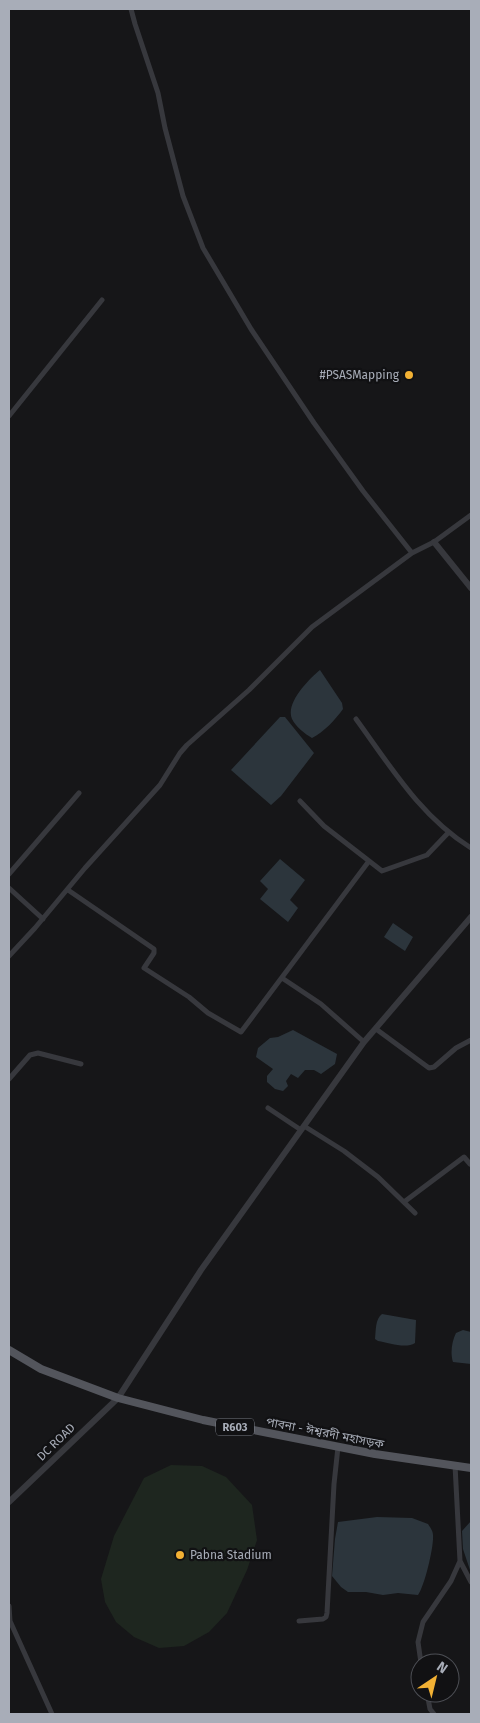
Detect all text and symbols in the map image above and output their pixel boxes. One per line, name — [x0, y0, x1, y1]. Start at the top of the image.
place label: #PSASMapping — [319, 368, 400, 382]
marker: #PSASMapping — [403, 369, 415, 381]
street label: পাবনা - ঈশ্বরদী মহাসড়ক — [265, 1414, 386, 1451]
road number: R603 — [216, 1418, 254, 1435]
street label: DC ROAD — [34, 1420, 78, 1464]
place label: Pabna Stadium — [190, 1548, 272, 1562]
marker: Pabna Stadium — [174, 1549, 186, 1561]
north arrow — [410, 1653, 460, 1703]
text: N — [433, 1658, 451, 1677]

